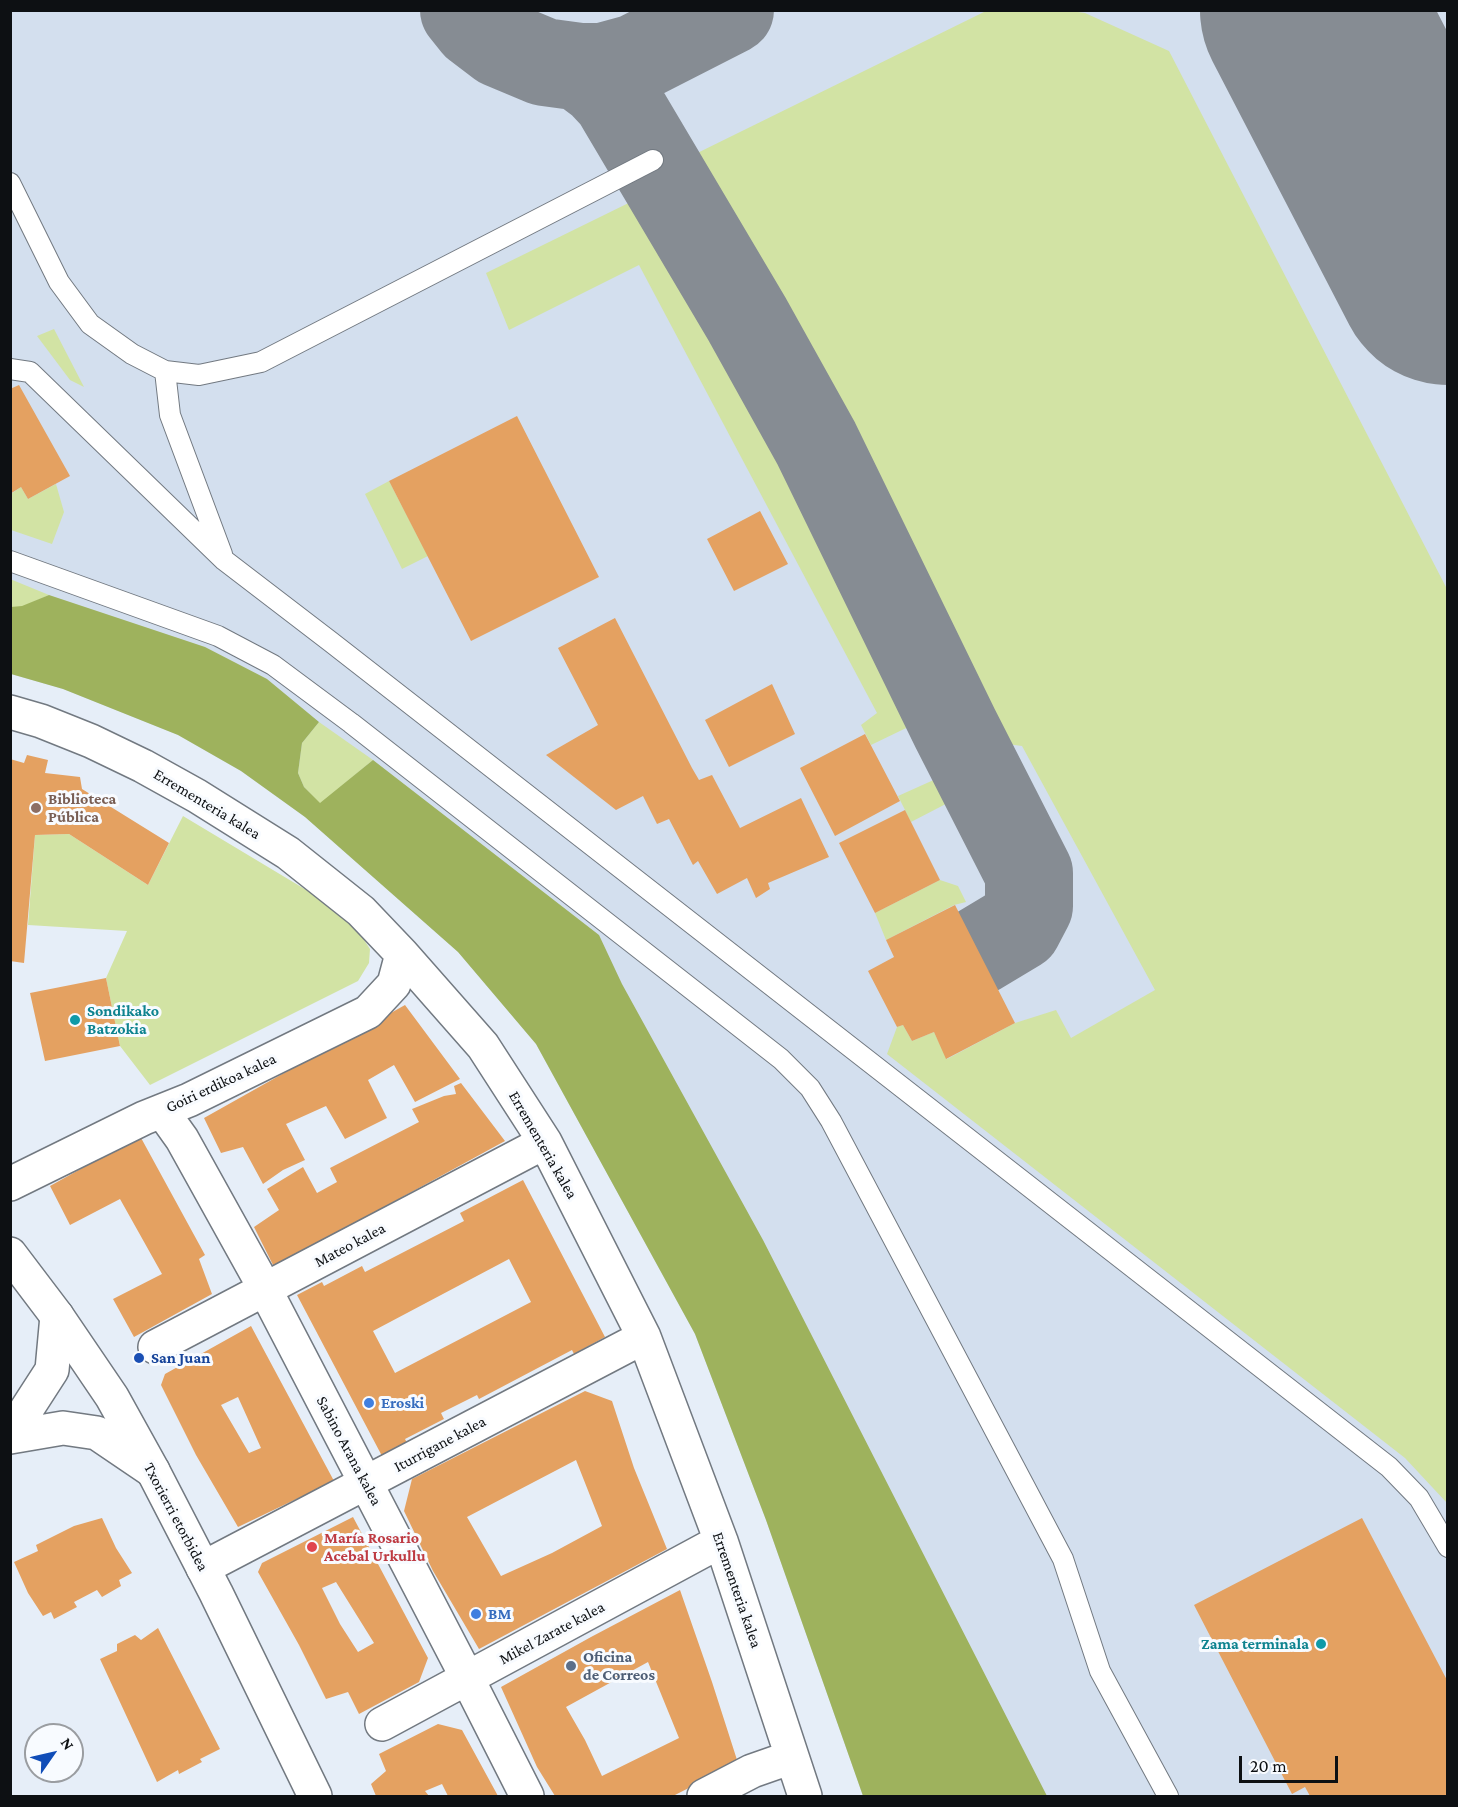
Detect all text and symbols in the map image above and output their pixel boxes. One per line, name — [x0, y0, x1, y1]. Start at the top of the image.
street label: Errementeria kalea — [150, 765, 264, 843]
place label: Biblioteca Pública — [48, 789, 116, 827]
marker: Biblioteca Pública — [29, 801, 43, 815]
place label: Sondikako Batzokia — [87, 1001, 159, 1039]
marker: Sondikako Batzokia — [68, 1013, 82, 1027]
street label: Goiri erdikoa kalea — [163, 1049, 279, 1117]
street label: Errementeria kalea — [504, 1088, 582, 1202]
street label: Mateo kalea — [311, 1218, 389, 1272]
place label: San Juan — [151, 1348, 210, 1368]
marker: San Juan — [132, 1351, 146, 1365]
street label: Sabino Arana kalea — [312, 1393, 386, 1509]
place label: Eroski — [381, 1393, 424, 1413]
marker: Eroski — [362, 1396, 376, 1410]
street label: Iturrigane kalea — [391, 1412, 489, 1476]
street label: Txorierri etorbidea — [139, 1459, 213, 1575]
place label: María Rosario Acebal Urkullu — [324, 1528, 425, 1566]
street label: Errementeria kalea — [708, 1530, 766, 1650]
marker: María Rosario Acebal Urkullu — [305, 1540, 319, 1554]
street label: Mikel Zarate kalea — [496, 1597, 608, 1669]
place label: BM — [488, 1604, 511, 1624]
marker: BM — [469, 1607, 483, 1621]
place label: Zama terminala — [1201, 1634, 1309, 1654]
marker: Zama terminala — [1314, 1637, 1328, 1651]
place label: Oficina de Correos — [583, 1647, 655, 1685]
marker: Oficina de Correos — [564, 1659, 578, 1673]
north arrow — [24, 1723, 84, 1783]
text: N — [58, 1734, 78, 1753]
scale bar — [1242, 1744, 1341, 1782]
text: 20 m — [1250, 1756, 1287, 1776]

